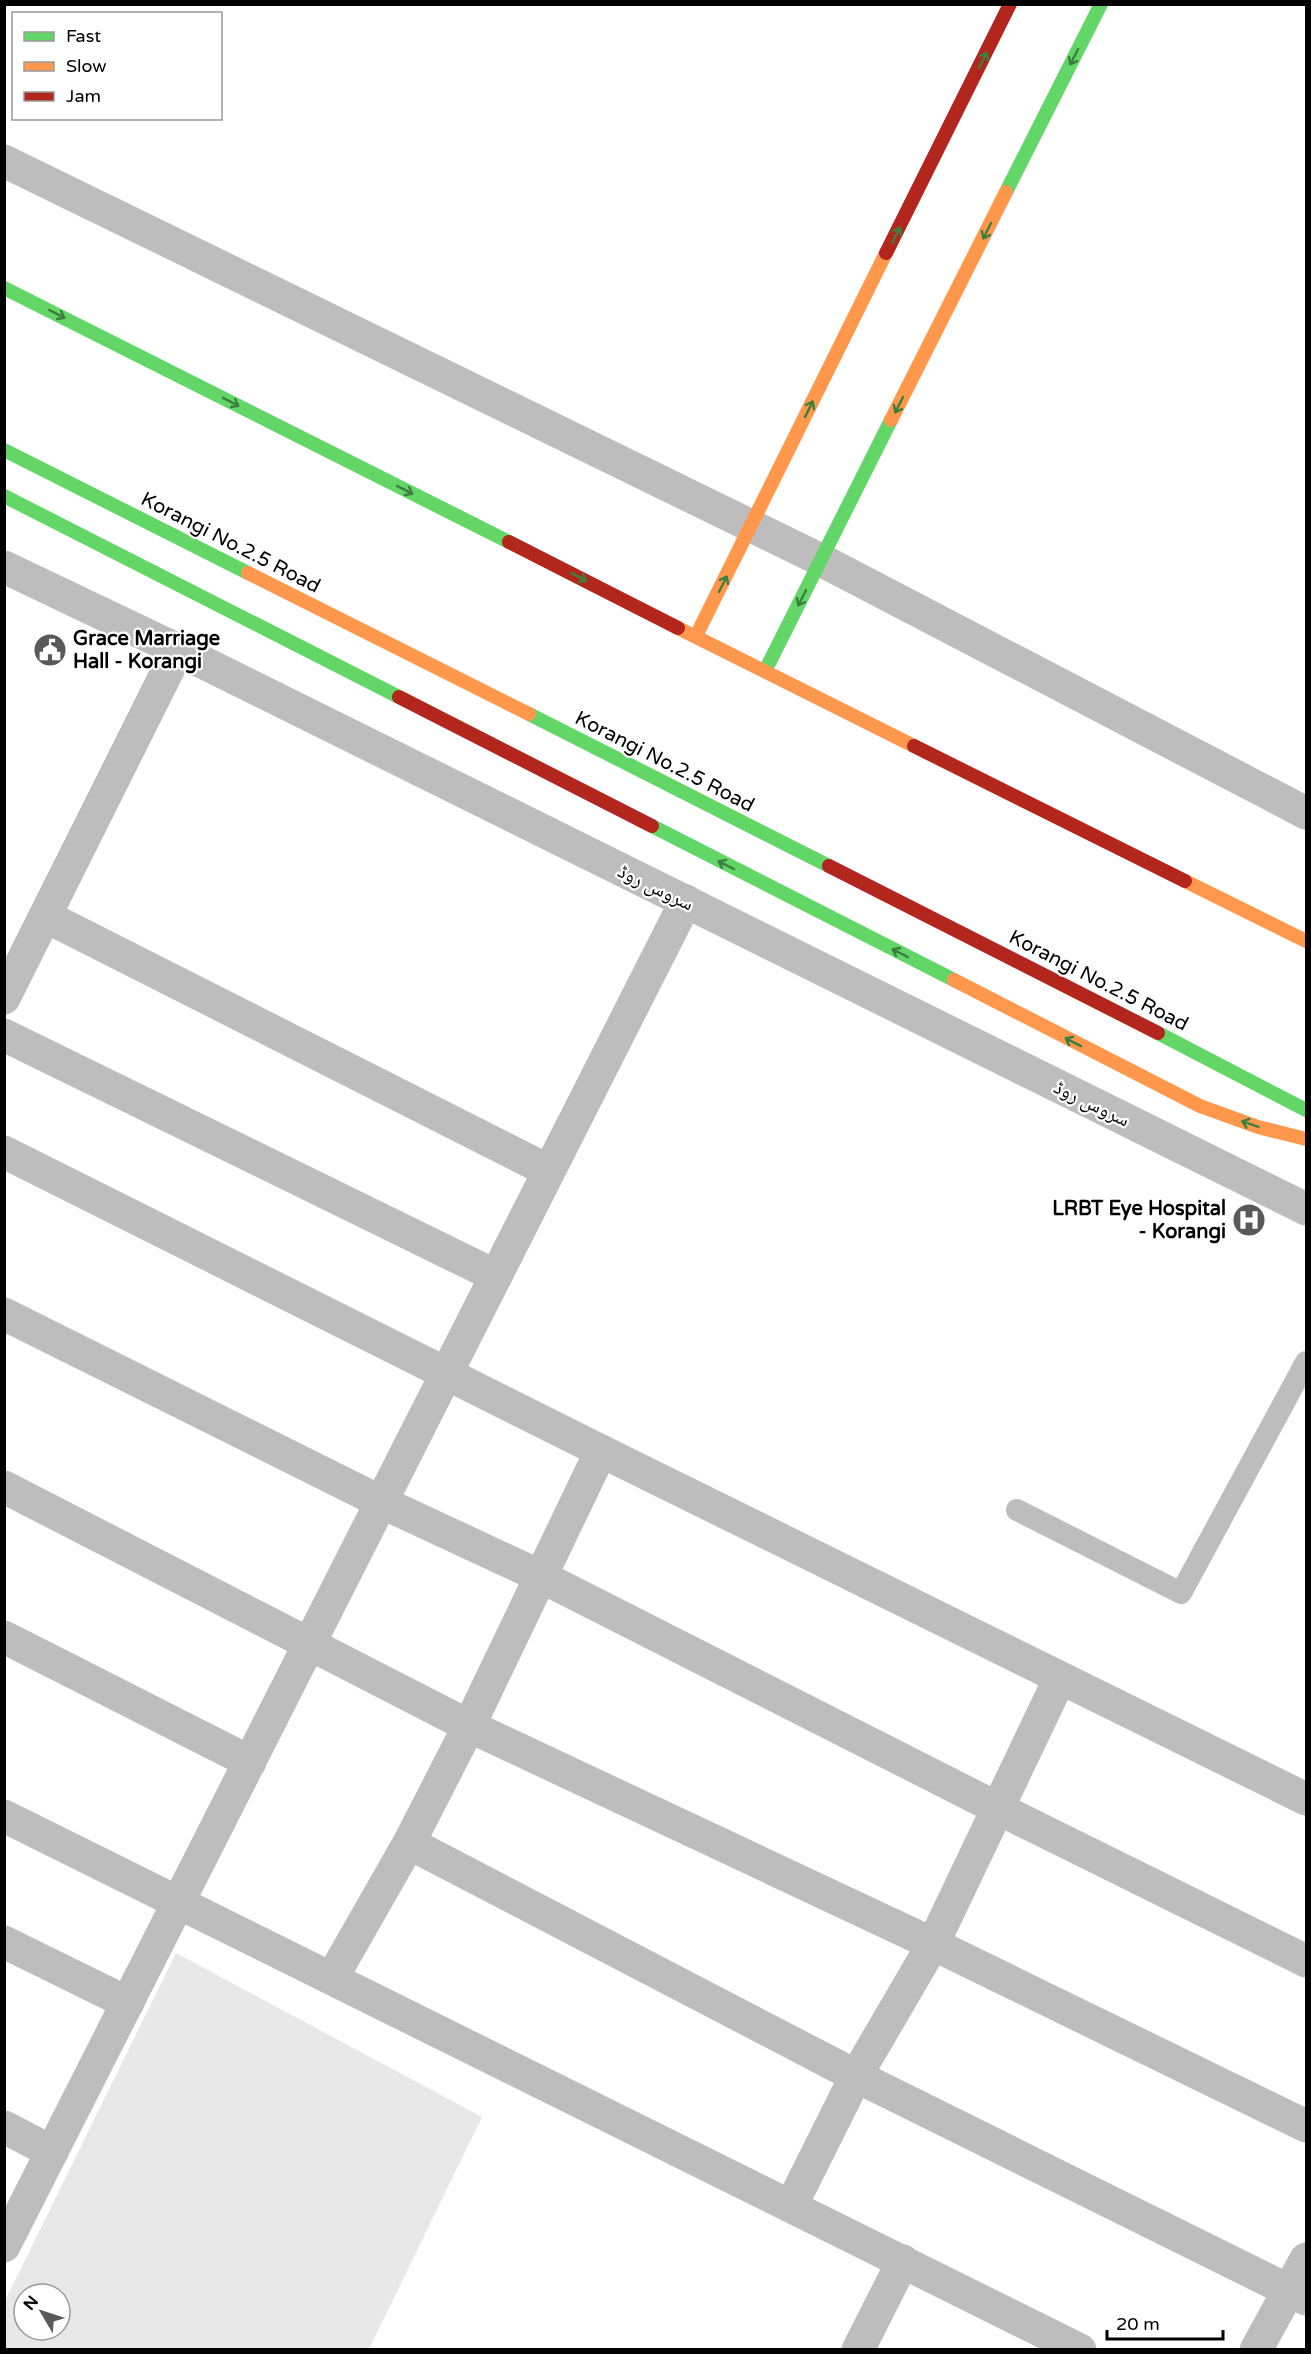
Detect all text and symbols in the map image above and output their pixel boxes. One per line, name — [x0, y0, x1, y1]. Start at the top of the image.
legend — [12, 12, 222, 120]
text: Fast — [66, 25, 101, 47]
one-way arrow — [1068, 47, 1080, 65]
one-way arrow — [977, 51, 989, 69]
text: Slow — [66, 55, 107, 77]
text: Jam — [66, 85, 101, 107]
one-way arrow — [980, 222, 992, 240]
one-way arrow — [891, 226, 902, 244]
one-way arrow — [47, 309, 65, 321]
one-way arrow — [222, 396, 239, 408]
one-way arrow — [893, 396, 905, 413]
one-way arrow — [804, 401, 816, 419]
one-way arrow — [396, 484, 414, 496]
street label: Korangi No.2.5 Road — [137, 487, 324, 599]
one-way arrow — [570, 572, 588, 584]
one-way arrow — [717, 575, 729, 593]
one-way arrow — [796, 589, 808, 606]
place label: Grace Marriage Hall - Korangi — [73, 627, 220, 674]
public building icon: Grace Marriage Hall - Korangi — [32, 632, 68, 668]
street label: Korangi No.2.5 Road — [571, 706, 758, 818]
one-way arrow — [717, 858, 735, 870]
street label: سروس روڈ — [614, 859, 697, 917]
street label: Korangi No.2.5 Road — [1005, 925, 1192, 1037]
one-way arrow — [891, 947, 909, 958]
one-way arrow — [1065, 1036, 1083, 1047]
street label: سروس روڈ — [1050, 1075, 1133, 1133]
one-way arrow — [1241, 1117, 1260, 1128]
place label: LRBT Eye Hospital - Korangi — [1052, 1197, 1226, 1244]
hospital icon: LRBT Eye Hospital - Korangi — [1231, 1202, 1267, 1238]
north arrow — [12, 2282, 72, 2342]
text: N — [19, 2292, 43, 2314]
scale bar — [1107, 2303, 1222, 2341]
text: 20 m — [1116, 2313, 1160, 2335]

